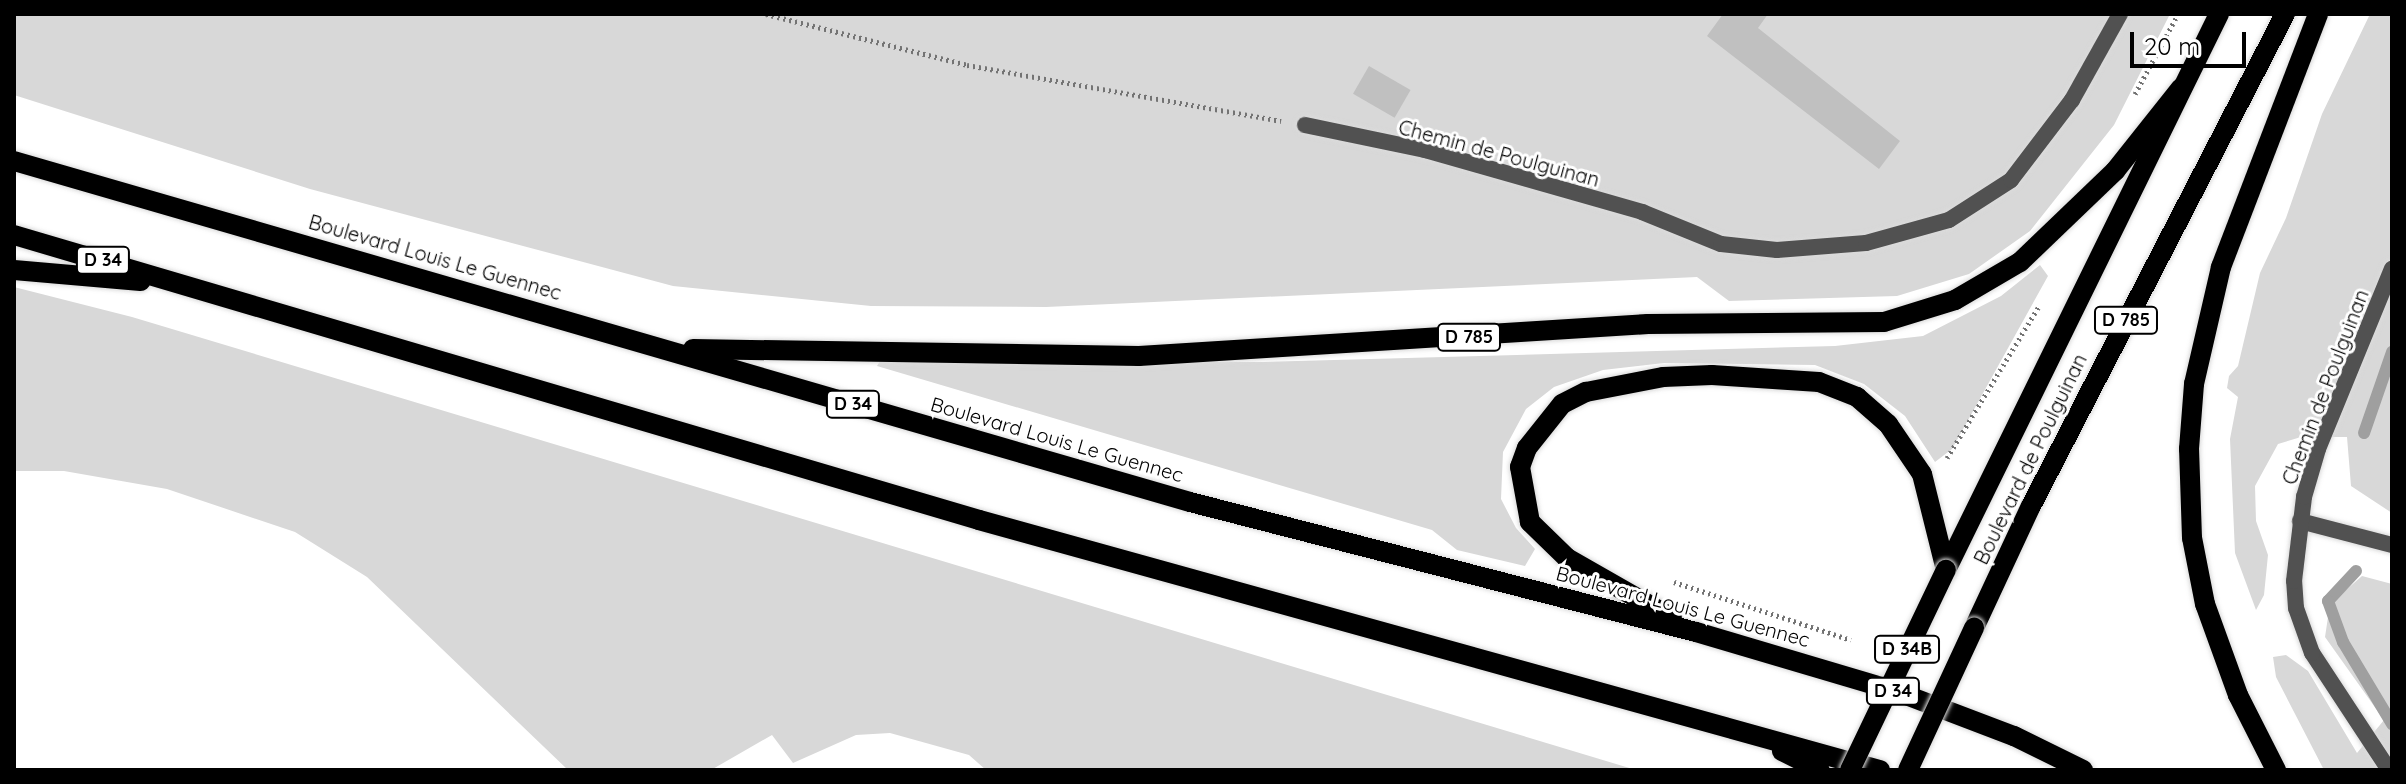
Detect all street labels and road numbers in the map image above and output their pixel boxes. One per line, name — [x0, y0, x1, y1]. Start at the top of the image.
street label: Chemin de Poulguinan — [1396, 115, 1602, 191]
street label: Boulevard Louis Le Guennec — [306, 209, 564, 305]
road number: D 34 — [75, 246, 131, 274]
street label: Chemin de Poulguinan — [2277, 286, 2373, 488]
road number: D 785 — [2092, 306, 2160, 334]
road number: D 785 — [1435, 323, 1503, 351]
street label: Boulevard de Poulguinan — [1969, 350, 2091, 568]
road number: D 34 — [825, 390, 881, 418]
street label: Boulevard Louis Le Guennec — [928, 391, 1186, 487]
street label: Boulevard Louis Le Guennec — [1554, 561, 1812, 651]
road number: D 34B — [1873, 635, 1941, 663]
road number: D 34 — [1865, 677, 1921, 705]

